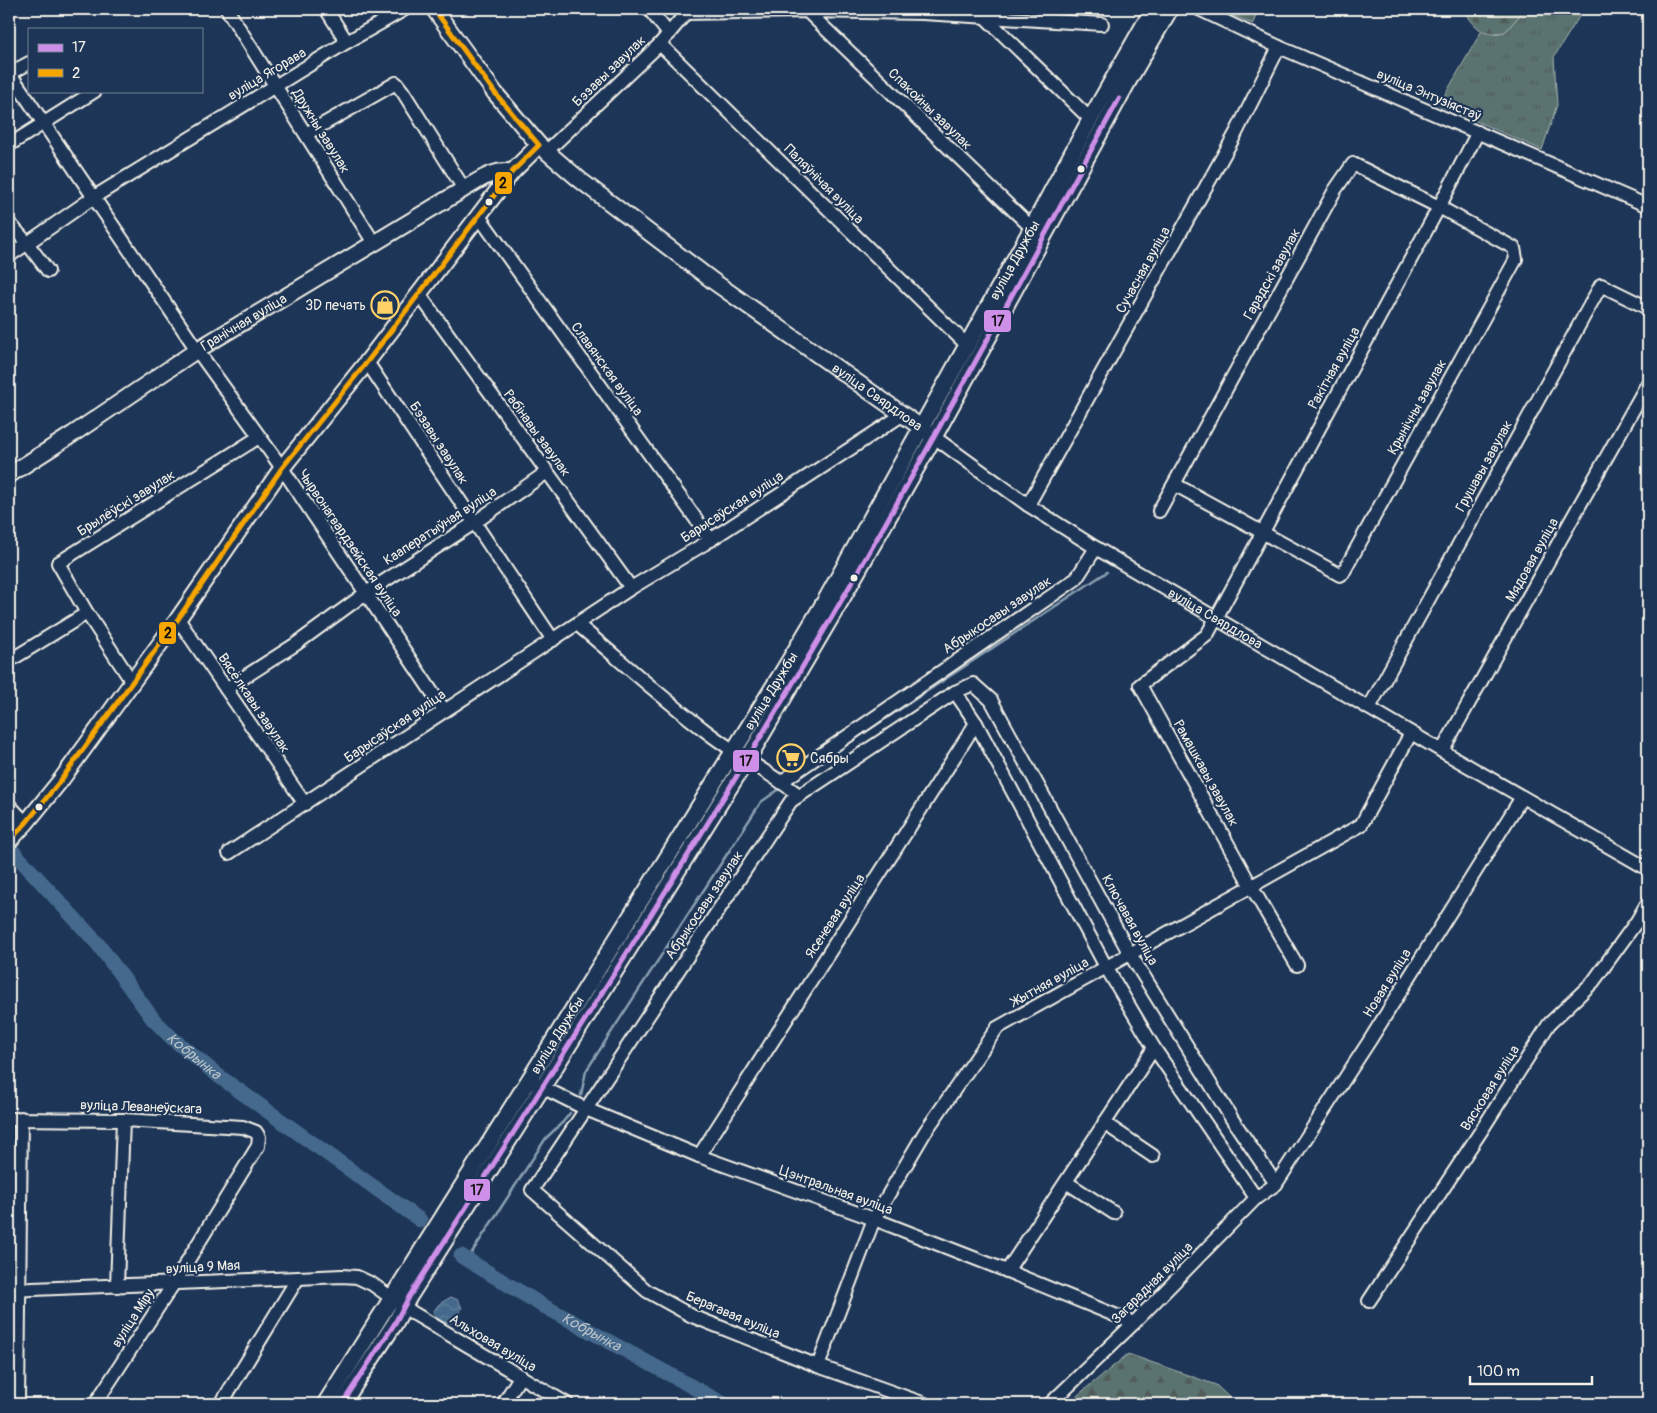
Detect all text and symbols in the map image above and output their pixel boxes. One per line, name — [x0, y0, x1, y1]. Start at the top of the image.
legend — [28, 28, 202, 92]
street label: Бэзавы завулак — [569, 32, 649, 110]
text: 17 — [72, 38, 86, 57]
street label: вуліца Ягорава — [225, 44, 309, 104]
text: 2 — [72, 64, 80, 83]
street label: Спакойны завулак — [885, 65, 975, 153]
street label: вуліца Энтузіястаў — [1374, 65, 1484, 125]
street label: Дружны завулак — [288, 85, 354, 176]
street label: Паляўнічая вуліца — [781, 141, 867, 227]
unlabelled marker — [1076, 164, 1086, 174]
line badge: 2 — [494, 171, 513, 195]
text: 2 — [499, 175, 507, 192]
unlabelled marker — [484, 197, 494, 207]
street label: вуліца Дружбы — [985, 217, 1043, 303]
street label: Сучасная вуліца — [1112, 224, 1174, 316]
street label: Гарадскі завулак — [1240, 225, 1304, 323]
street label: Гранічная вуліца — [197, 290, 290, 354]
shop icon: 3D печать — [370, 290, 400, 320]
place label: 3D печать — [305, 297, 366, 314]
line badge: 17 — [983, 309, 1012, 333]
text: 17 — [992, 313, 1005, 330]
street label: Славянская вуліца — [567, 319, 647, 419]
street label: Ракітная вуліца — [1304, 324, 1364, 412]
street label: Крынічны завулак — [1384, 356, 1450, 458]
street label: вуліца Свярдлова — [829, 359, 926, 434]
street label: Рабінавы завулак — [500, 386, 574, 480]
street label: Бэзавы завулак — [406, 398, 472, 488]
street label: Грушавы завулак — [1452, 417, 1516, 515]
street label: Брылёўскі завулак — [74, 466, 178, 540]
street label: Чырвонагвардзейская вуліца — [294, 466, 406, 620]
street label: Барысаўская вуліца — [678, 468, 786, 546]
street label: Кааператыўная вуліца — [380, 483, 500, 569]
street label: Мядовая вуліца — [1502, 515, 1562, 605]
street label: Абрыкосавы завулак — [939, 572, 1055, 658]
unlabelled marker — [849, 573, 859, 583]
street label: вуліца Свярдлова — [1165, 584, 1266, 652]
line badge: 2 — [158, 621, 177, 645]
text: 2 — [164, 625, 172, 642]
street label: вуліца Дружбы — [740, 649, 801, 733]
street label: Вясёлкавы завулак — [214, 650, 294, 756]
street label: Барысаўская вуліца — [341, 686, 449, 766]
street label: Рамашкавы завулак — [1170, 717, 1242, 829]
supermarket icon: Сябры — [776, 743, 806, 773]
line badge: 17 — [732, 749, 760, 773]
place label: Сябры — [810, 750, 849, 767]
text: 17 — [740, 753, 753, 770]
unlabelled marker — [34, 802, 44, 812]
street label: Абрыкосавы завулак — [661, 847, 747, 963]
street label: Ясеневая вуліца — [801, 871, 869, 961]
street label: Ключавая вуліца — [1098, 872, 1162, 968]
street label: Новая вуліца — [1359, 946, 1415, 1020]
street label: Жытняя вуліца — [1007, 954, 1092, 1011]
street label: вуліца Дружбы — [527, 993, 588, 1077]
water label: Кобрынка — [163, 1029, 226, 1084]
street label: Вясковая вуліца — [1457, 1042, 1523, 1134]
street label: вуліца Леванеўскага — [80, 1096, 202, 1118]
street label: Цэнтральная вуліца — [777, 1162, 895, 1218]
line badge: 17 — [463, 1178, 491, 1202]
text: 17 — [471, 1182, 484, 1199]
street label: Загарадная вуліца — [1108, 1239, 1196, 1327]
street label: вуліца 9 Мая — [165, 1257, 241, 1277]
street label: вуліца Міру — [108, 1286, 158, 1350]
street label: Берагавая вуліца — [683, 1287, 783, 1343]
water label: Кобрынка — [559, 1308, 625, 1356]
street label: Альховая вуліца — [446, 1310, 540, 1376]
scale bar — [1470, 1353, 1592, 1385]
text: 100 m — [1477, 1362, 1520, 1381]

